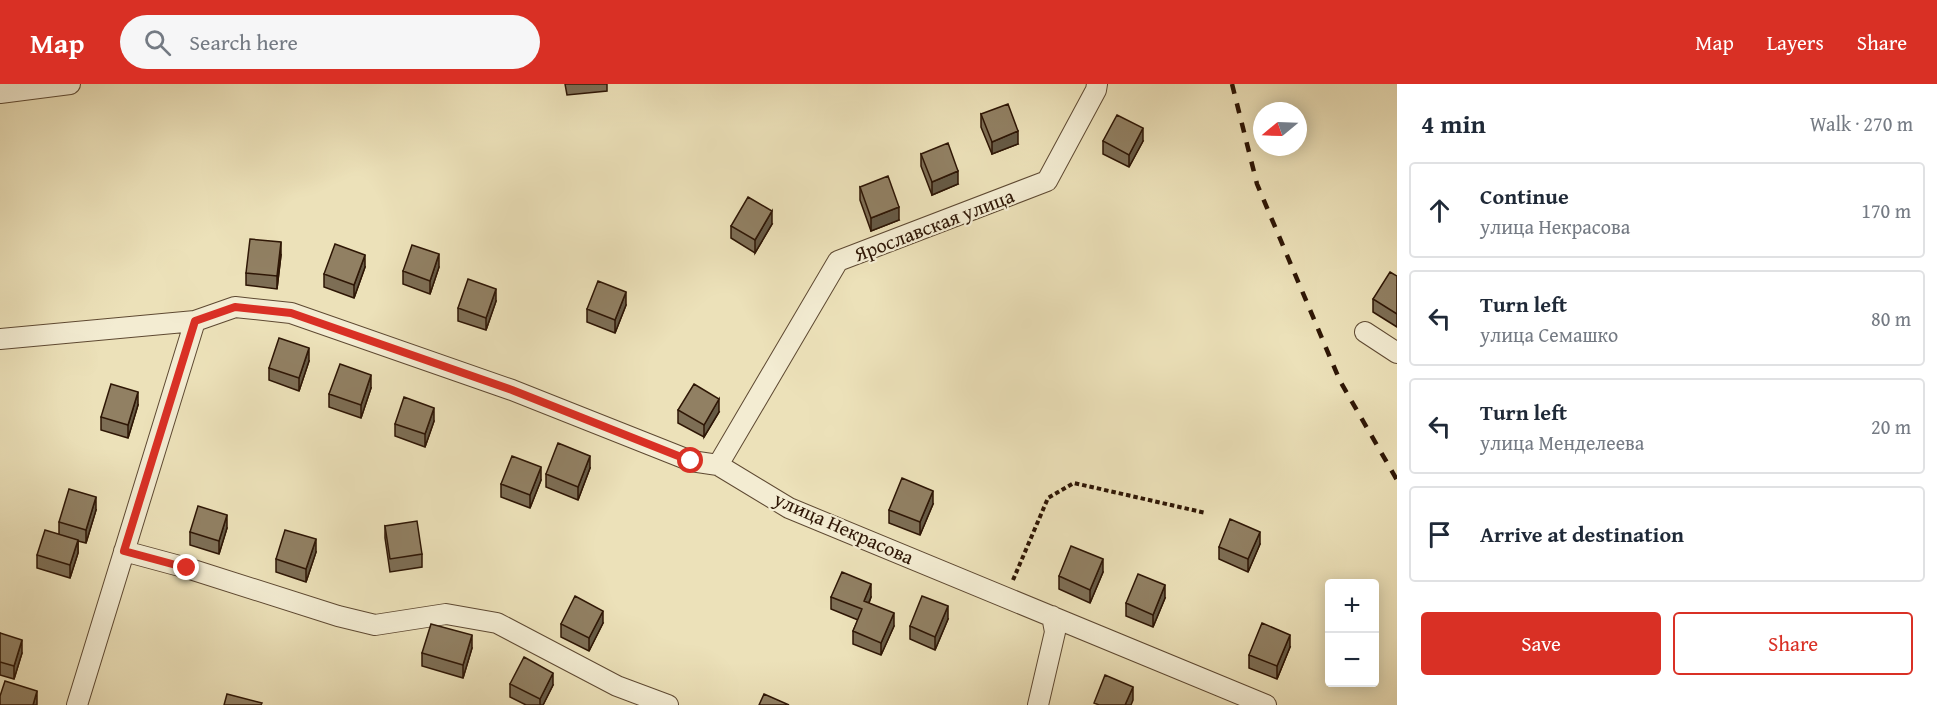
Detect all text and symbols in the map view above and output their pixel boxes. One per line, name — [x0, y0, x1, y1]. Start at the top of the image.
search box — [120, 15, 540, 69]
text: Map — [30, 22, 84, 63]
icon: search — [141, 26, 174, 59]
text: Search here — [189, 26, 298, 58]
text: Map — [1695, 27, 1734, 58]
text: Layers — [1767, 27, 1824, 58]
text: Share — [1857, 27, 1907, 58]
north arrow — [1253, 102, 1307, 156]
text: 4 min — [1421, 104, 1486, 143]
text: Walk · 270 m — [1810, 109, 1913, 138]
street label: Ярославская улица — [849, 180, 1018, 269]
text: Continue — [1480, 180, 1569, 212]
icon: ahead — [1423, 194, 1456, 227]
text: 170 m — [1861, 196, 1911, 225]
text: улица Некрасова — [1480, 212, 1630, 241]
text: Turn left — [1480, 288, 1567, 320]
icon: left — [1423, 302, 1456, 335]
text: 80 m — [1871, 304, 1911, 333]
text: улица Семашко — [1480, 320, 1618, 349]
text: Turn left — [1480, 396, 1567, 428]
icon: left — [1423, 410, 1456, 443]
text: 20 m — [1871, 412, 1911, 441]
text: улица Менделеева — [1480, 428, 1644, 457]
route start — [677, 447, 703, 473]
street label: улица Некрасова — [769, 483, 919, 572]
icon: arrive — [1423, 518, 1456, 551]
text: Arrive at destination — [1480, 518, 1684, 550]
route end — [173, 554, 199, 580]
map controls — [1325, 579, 1379, 687]
button: + — [1325, 579, 1379, 633]
button: Save — [1421, 612, 1661, 675]
button: Share — [1673, 612, 1913, 675]
button: − — [1325, 633, 1379, 687]

